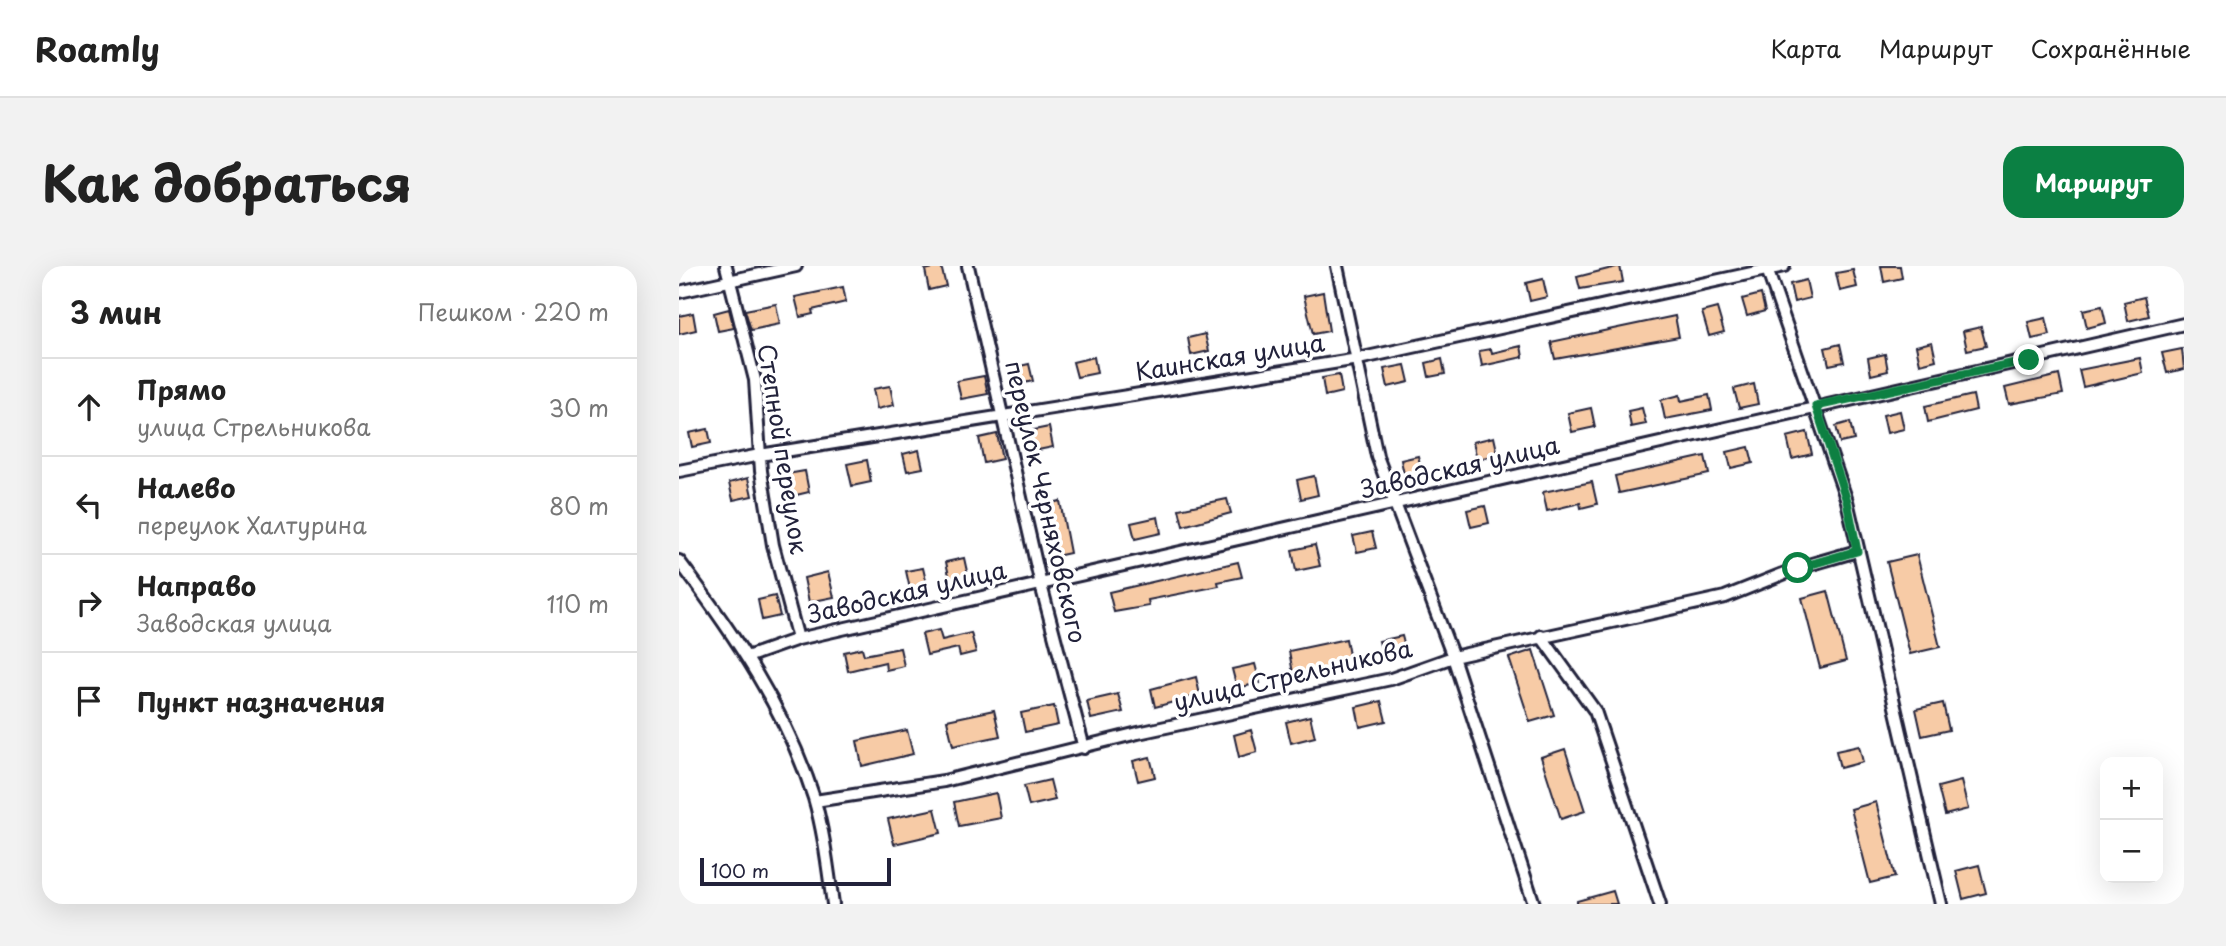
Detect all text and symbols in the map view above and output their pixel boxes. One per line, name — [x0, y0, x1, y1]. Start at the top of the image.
text: Roamly — [35, 23, 160, 73]
text: Карта — [1770, 30, 1841, 66]
text: Маршрут — [1879, 30, 1993, 66]
text: Сохранённые — [2031, 30, 2191, 66]
text: Как добраться — [42, 145, 412, 219]
button: Маршрут — [2003, 146, 2184, 218]
text: 3 мин — [70, 289, 162, 334]
text: Пешком · 220 m — [418, 294, 609, 329]
street label: Каинская улица — [1133, 323, 1327, 389]
street label: Степной переулок — [750, 341, 818, 557]
route end — [2013, 344, 2044, 375]
street label: переулок Черняховского — [997, 357, 1097, 646]
text: Прямо — [137, 370, 226, 409]
icon: ahead — [70, 388, 108, 426]
text: 30 m — [548, 390, 609, 425]
text: улица Стрельникова — [137, 409, 371, 444]
street label: Заводская улица — [1357, 426, 1562, 506]
text: Налево — [137, 468, 235, 507]
icon: left — [70, 486, 108, 524]
text: 80 m — [549, 488, 609, 523]
text: переулок Халтурина — [137, 507, 367, 542]
street label: Заводская улица — [804, 551, 1009, 631]
route start — [1782, 552, 1813, 583]
text: Направо — [137, 566, 256, 605]
icon: right — [70, 584, 108, 622]
text: 110 m — [547, 586, 609, 621]
text: Заводская улица — [137, 605, 332, 640]
street label: улица Стрельникова — [1170, 629, 1415, 719]
icon: arrive — [70, 682, 108, 720]
text: Пункт назначения — [137, 682, 385, 721]
map controls — [2100, 757, 2163, 883]
button: + — [2100, 757, 2163, 820]
button: − — [2100, 820, 2163, 883]
scale bar — [700, 855, 891, 887]
text: 100 m — [711, 856, 769, 884]

